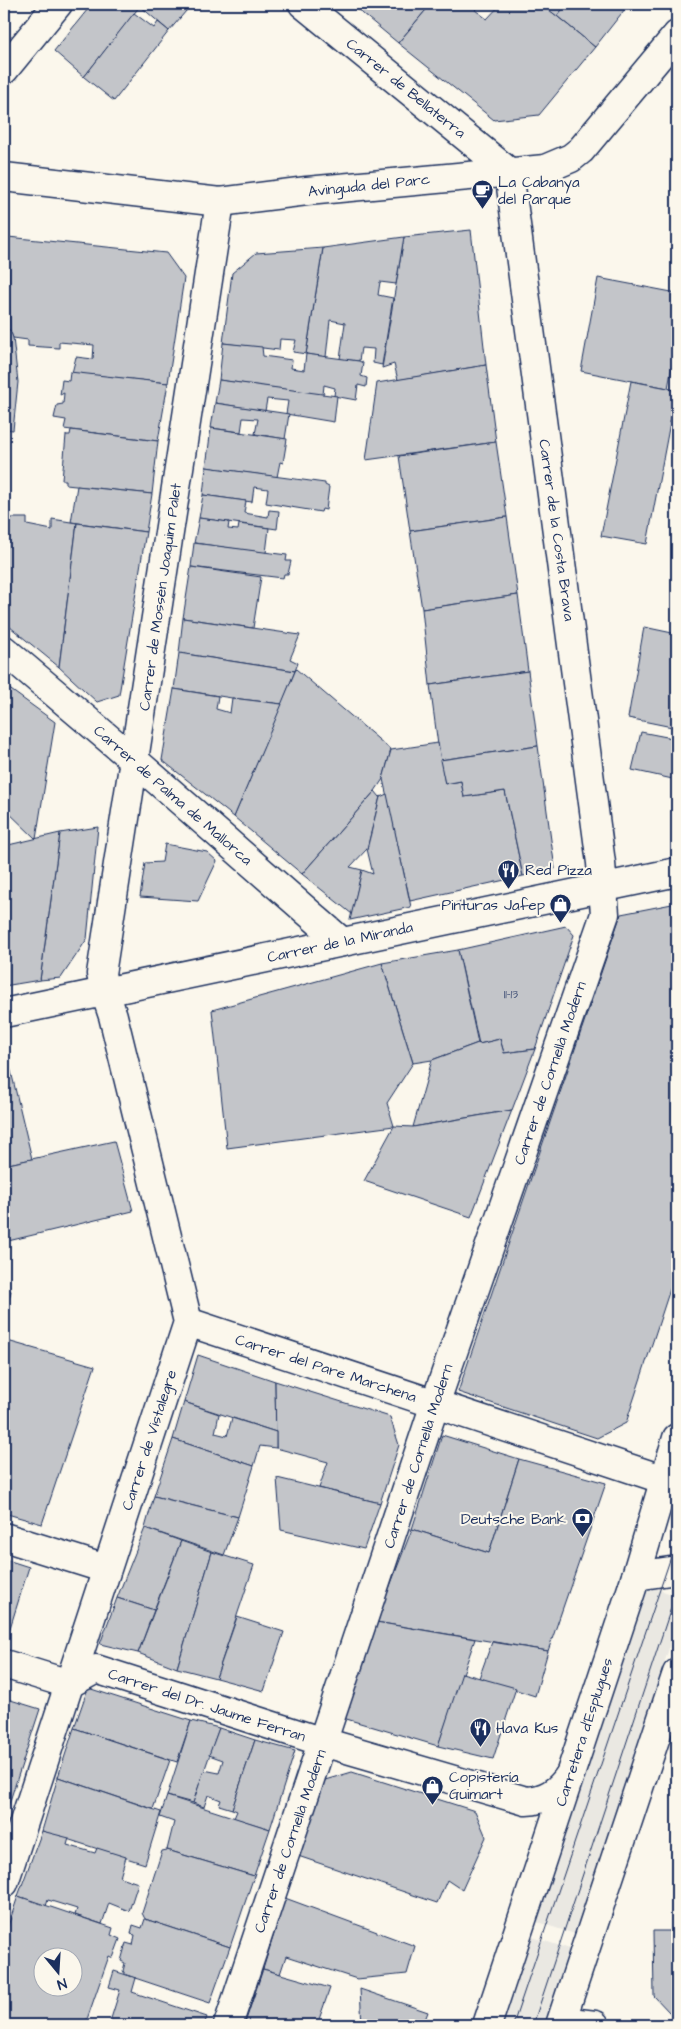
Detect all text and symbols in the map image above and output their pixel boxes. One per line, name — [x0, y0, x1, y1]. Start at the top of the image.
street label: Carrer de Bellaterra — [341, 33, 470, 144]
street label: Avinguda del Parc — [307, 169, 432, 203]
place label: La Cabanya del Parque — [498, 172, 580, 210]
cafe icon: La Cabanya del Parque — [470, 179, 494, 210]
street label: Carrer de la Costa Brava — [533, 438, 580, 623]
street label: Carrer de Mossèn Joaquim Palet — [134, 482, 187, 712]
street label: Carrer de Palma de Mallorca — [89, 720, 257, 871]
restaurant icon: Red Pizza — [497, 858, 521, 889]
place label: Red Pizza — [525, 860, 592, 881]
shop icon: Pinturas Jafep — [549, 893, 573, 924]
place label: Pinturas Jafep — [442, 895, 545, 916]
street label: Carrer de la Miranda — [265, 917, 415, 968]
street label: Carrer de Cornellà Modern — [509, 978, 592, 1168]
house number: 11-13 — [504, 986, 518, 1003]
street label: Carrer del Pare Marchena — [233, 1329, 420, 1408]
street label: Carrer de Cornellà Modern — [379, 1361, 458, 1551]
street label: Carrer de Vistalegre — [117, 1367, 183, 1513]
bank icon: Deutsche Bank — [570, 1507, 594, 1538]
place label: Deutsche Bank — [461, 1509, 566, 1530]
street label: Carretera d'Esplugues — [551, 1655, 619, 1809]
street label: Carrer del Dr. Jaume Ferran — [105, 1664, 309, 1748]
restaurant icon: Hava Kus — [468, 1716, 492, 1747]
place label: Hava Kus — [496, 1718, 559, 1739]
street label: Carrer de Cornellà Modern — [249, 1746, 332, 1936]
place label: Copistería Guimart — [449, 1767, 519, 1805]
shop icon: Copistería Guimart — [421, 1774, 445, 1805]
north arrow — [32, 1946, 82, 1996]
text: N — [54, 1973, 69, 1994]

